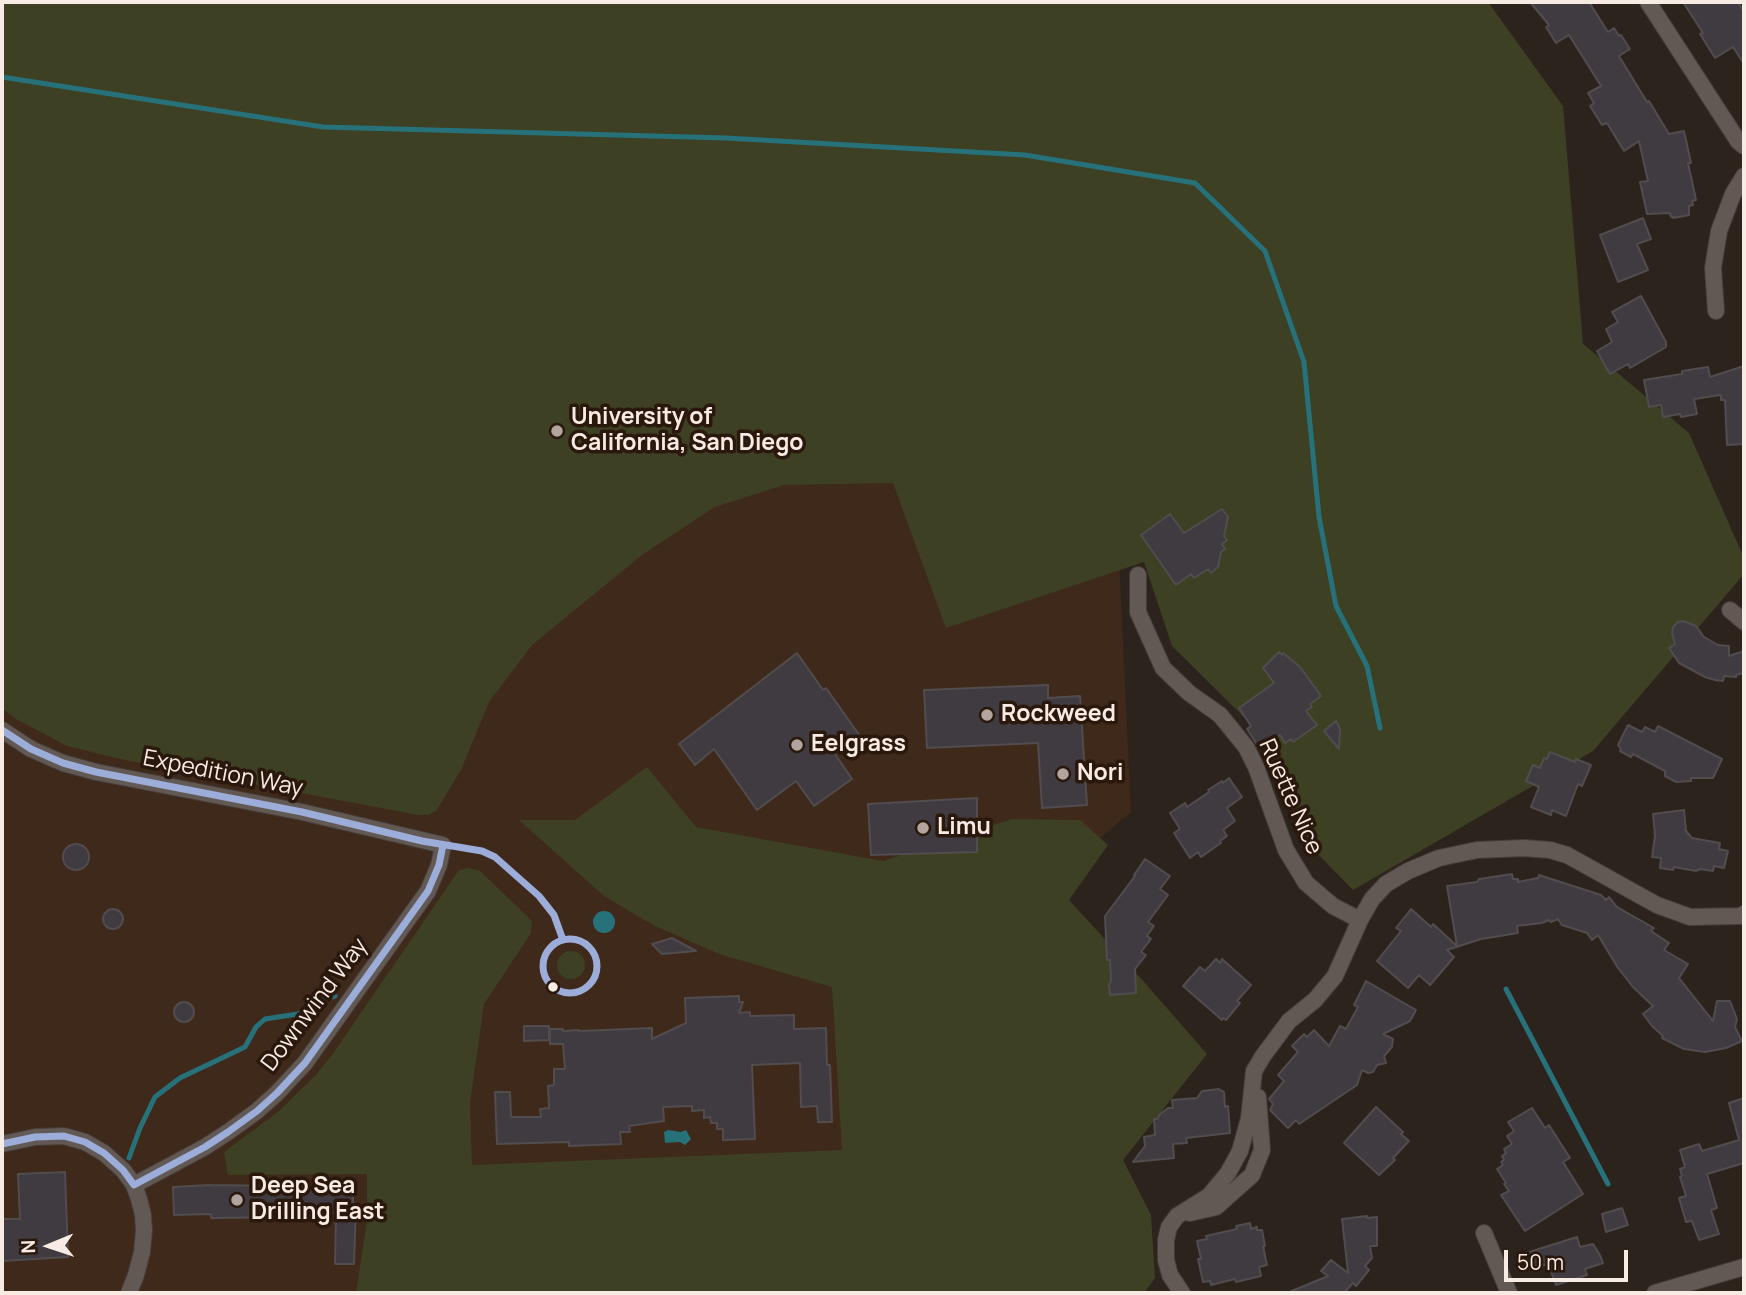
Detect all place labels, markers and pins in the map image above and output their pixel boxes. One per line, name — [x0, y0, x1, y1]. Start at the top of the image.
place label: University of California, San Diego — [571, 404, 804, 458]
marker: University of California, San Diego — [549, 423, 565, 439]
place label: Rockweed — [1001, 701, 1116, 729]
marker: Rockweed — [979, 707, 995, 723]
place label: Eelgrass — [811, 731, 906, 759]
marker: Eelgrass — [789, 737, 805, 753]
place label: Nori — [1077, 760, 1123, 788]
marker: Nori — [1055, 766, 1071, 782]
place label: Limu — [937, 814, 991, 842]
marker: Limu — [915, 820, 931, 836]
unlabelled marker — [546, 980, 560, 994]
place label: Deep Sea Drilling East — [251, 1173, 384, 1227]
marker: Deep Sea Drilling East — [229, 1192, 245, 1208]

